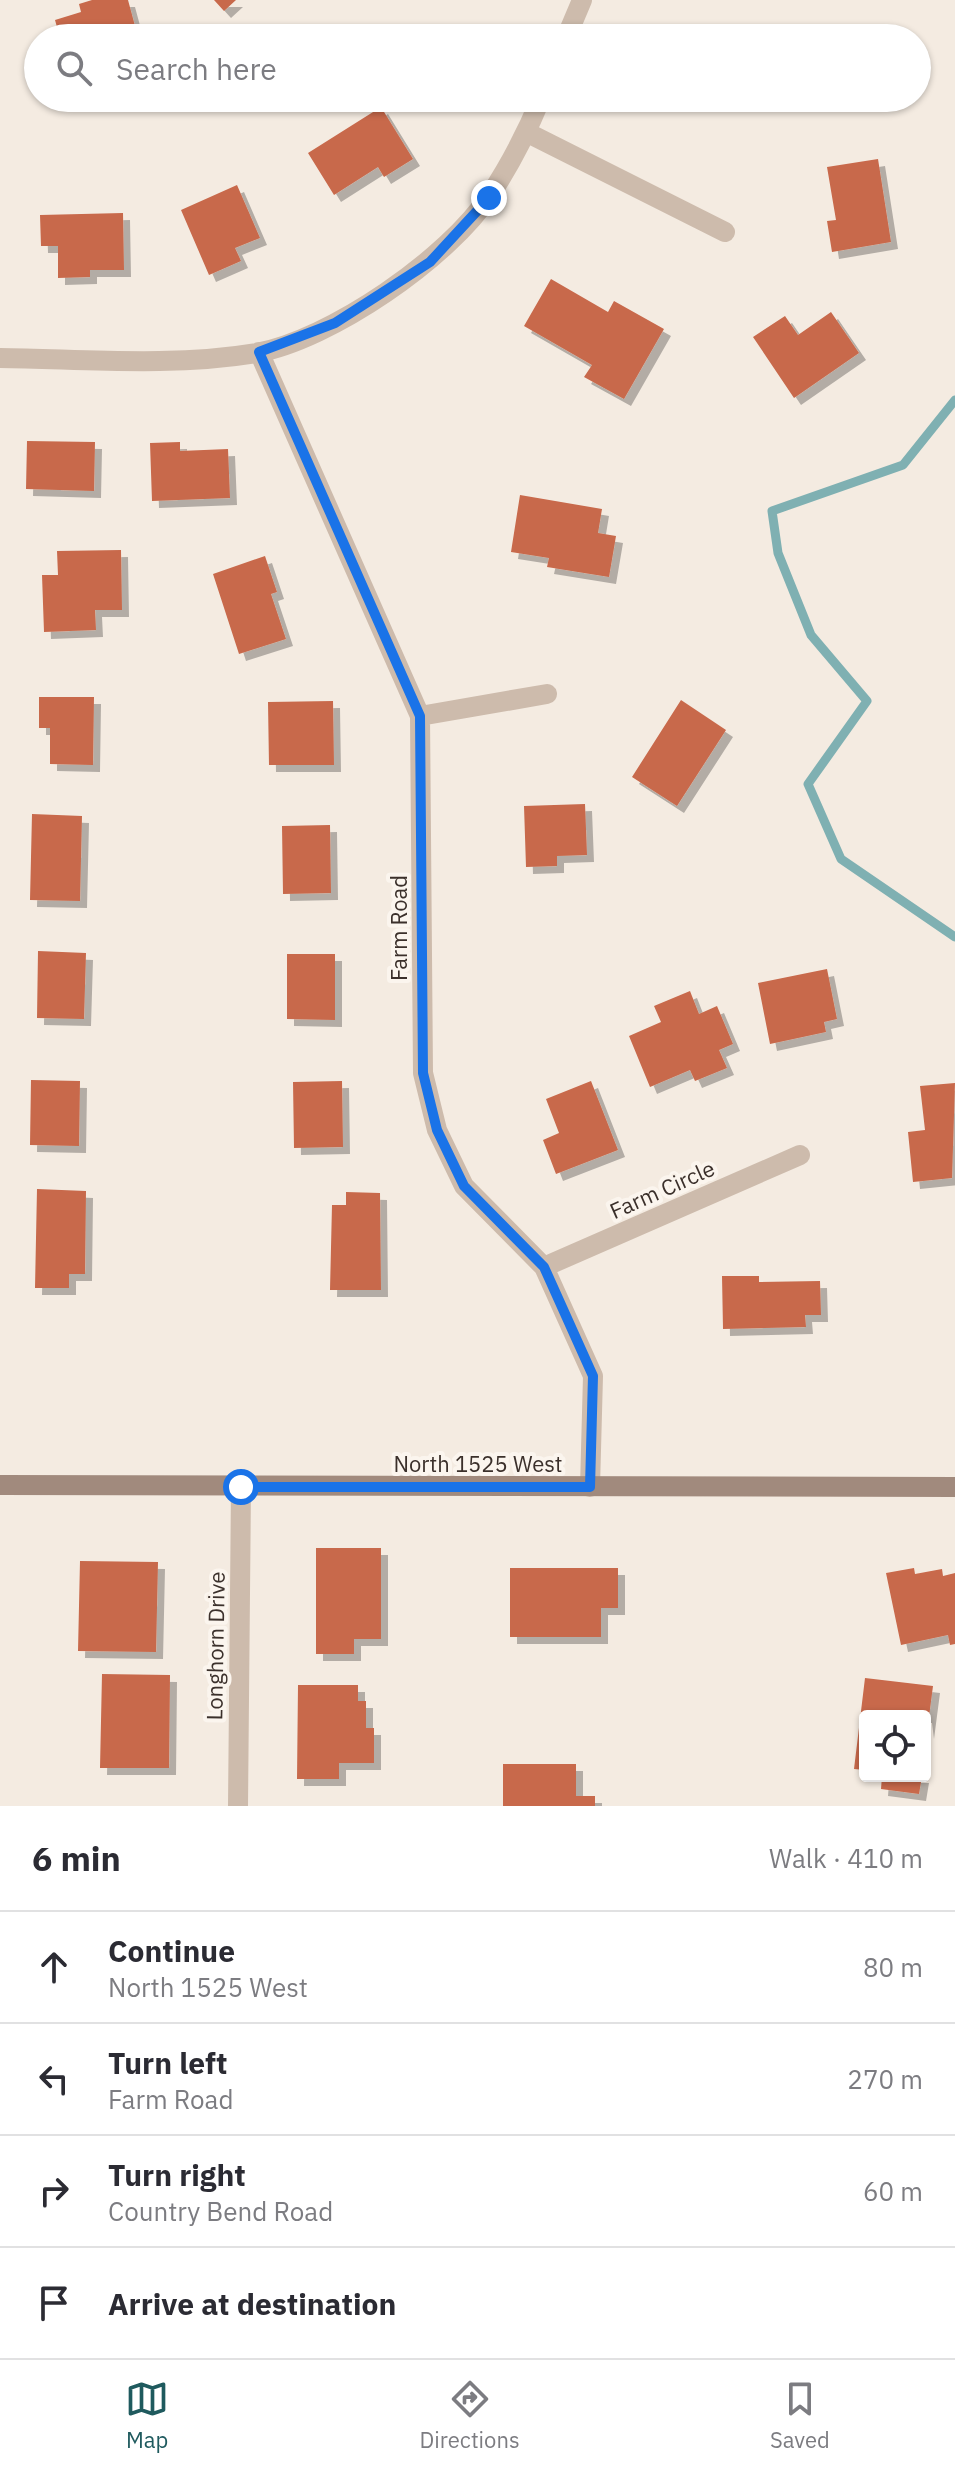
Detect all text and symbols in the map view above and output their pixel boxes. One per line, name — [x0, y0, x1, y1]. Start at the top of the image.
search box — [24, 24, 931, 112]
icon: search — [52, 46, 96, 90]
text: Search here — [116, 49, 277, 88]
route end — [471, 180, 507, 216]
street label: Farm Road — [384, 875, 413, 981]
street label: Farm Circle — [605, 1153, 719, 1225]
street label: North 1525 West — [393, 1449, 563, 1478]
route start — [223, 1469, 259, 1505]
street label: Longhorn Drive — [199, 1571, 231, 1721]
map controls — [859, 1710, 931, 1782]
button: locate — [859, 1710, 931, 1782]
text: 6 min — [32, 1836, 121, 1880]
text: Walk · 410 m — [769, 1841, 923, 1875]
text: Continue — [108, 1931, 235, 1970]
icon: ahead — [32, 1945, 76, 1989]
text: 80 m — [863, 1950, 923, 1984]
text: North 1525 West — [108, 1970, 308, 2004]
text: Turn left — [108, 2043, 227, 2082]
icon: left — [32, 2057, 76, 2101]
text: 270 m — [847, 2062, 923, 2096]
text: Farm Road — [108, 2082, 234, 2116]
text: Turn right — [108, 2155, 246, 2194]
icon: right — [32, 2169, 76, 2213]
text: 60 m — [863, 2174, 923, 2208]
text: Country Bend Road — [108, 2194, 333, 2228]
icon: arrive — [32, 2281, 76, 2325]
text: Arrive at destination — [108, 2284, 396, 2323]
tab: Map — [125, 2377, 169, 2454]
tab: Directions — [420, 2377, 520, 2454]
tab: Saved — [770, 2377, 830, 2454]

